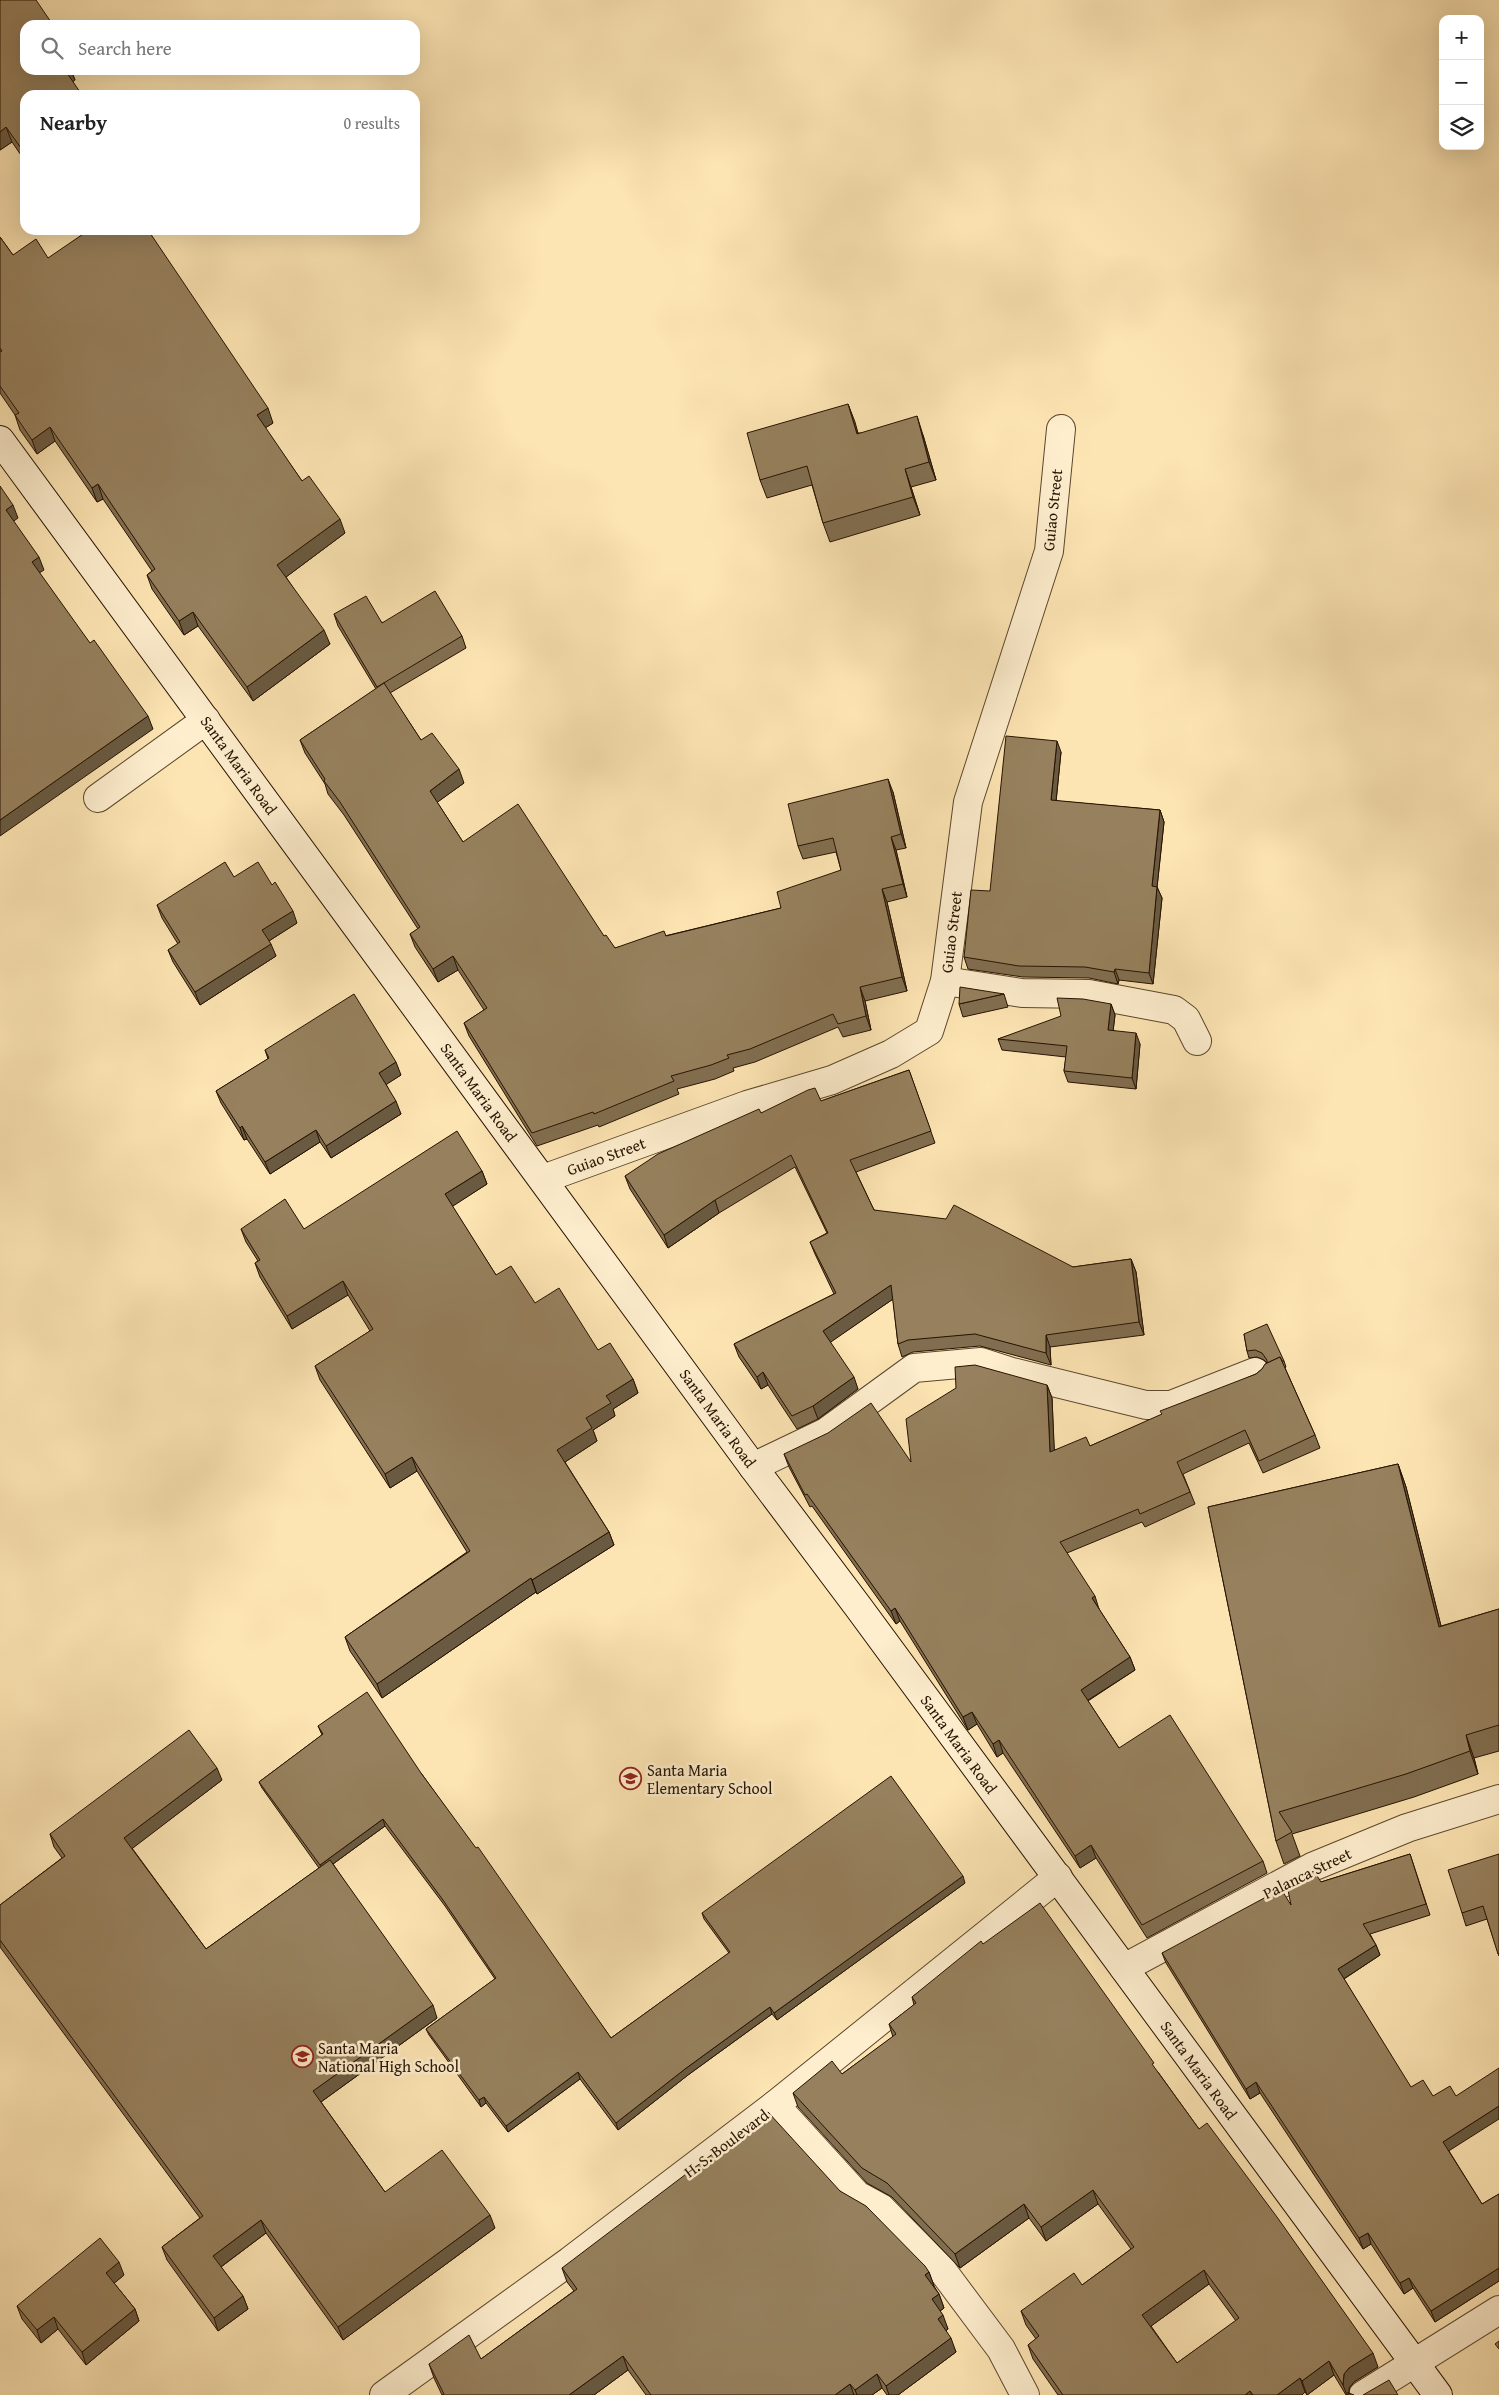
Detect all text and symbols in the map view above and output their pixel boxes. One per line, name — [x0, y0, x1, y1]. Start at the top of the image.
map controls — [1439, 15, 1484, 150]
button: + — [1439, 15, 1484, 60]
search box — [20, 20, 420, 75]
icon: search — [38, 34, 66, 62]
text: Search here — [78, 34, 172, 62]
button: − — [1439, 60, 1484, 105]
button: layers — [1439, 105, 1484, 150]
text: Nearby — [40, 107, 107, 138]
text: 0 results — [343, 111, 400, 135]
street label: Guiao Street — [1036, 467, 1068, 552]
street label: Santa Maria Road — [195, 710, 283, 820]
street label: Guiao Street — [934, 889, 968, 974]
street label: Santa Maria Road — [435, 1037, 523, 1147]
street label: Guiao Street — [563, 1131, 649, 1181]
street label: Santa Maria Road — [674, 1363, 762, 1473]
street label: Santa Maria Road — [915, 1689, 1003, 1799]
place label: Santa Maria Elementary School — [647, 1758, 773, 1800]
school or university icon: Santa Maria Elementary School — [619, 1767, 643, 1791]
street label: Palanca Street — [1259, 1841, 1356, 1905]
street label: Santa Maria Road — [1155, 2015, 1243, 2125]
place label: Santa Maria National High School — [318, 2036, 459, 2078]
school or university icon: Santa Maria National High School — [290, 2045, 314, 2069]
street label: H. S. Boulevard — [678, 2103, 774, 2183]

